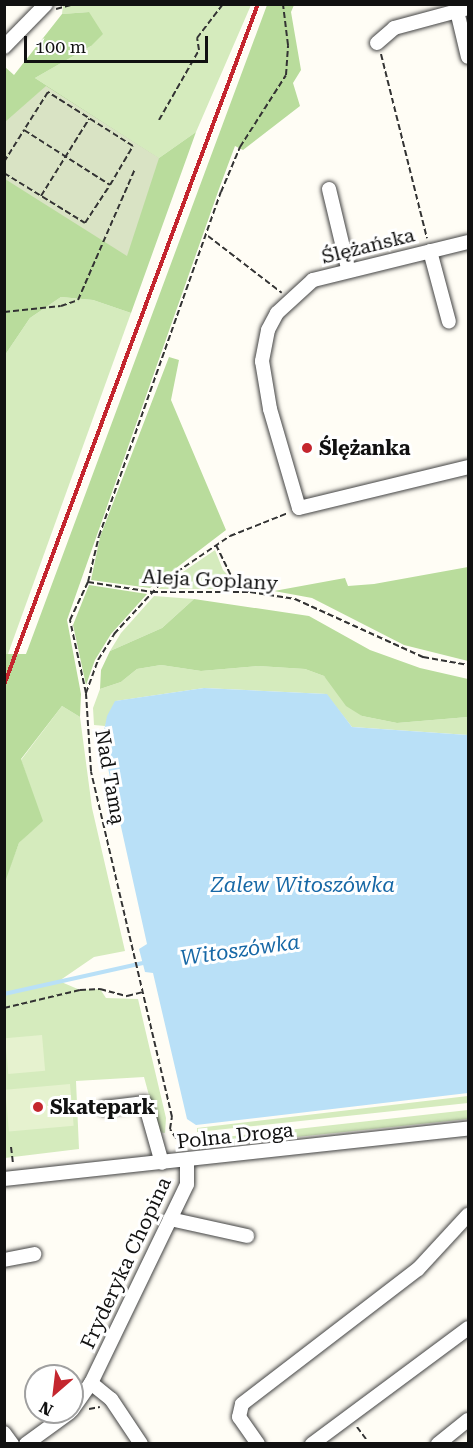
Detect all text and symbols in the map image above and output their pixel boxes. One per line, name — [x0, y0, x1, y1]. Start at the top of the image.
scale bar — [27, 24, 212, 62]
text: 100 m — [35, 36, 86, 57]
street label: Ślężańska — [319, 223, 417, 269]
place label: Ślężanka — [319, 436, 410, 460]
marker: Ślężanka — [300, 441, 314, 455]
street label: Aleja Goplany — [141, 564, 279, 596]
street label: Nad Tamą — [90, 728, 130, 826]
water label: Zalew Witoszówka — [211, 872, 395, 898]
water label: Witoszówka — [179, 929, 301, 971]
place label: Skatepark — [50, 1095, 155, 1119]
marker: Skatepark — [31, 1100, 45, 1114]
street label: Polna Droga — [175, 1118, 295, 1154]
street label: Fryderyka Chopina — [76, 1173, 176, 1353]
north arrow — [24, 1364, 84, 1424]
text: N — [36, 1397, 56, 1420]

